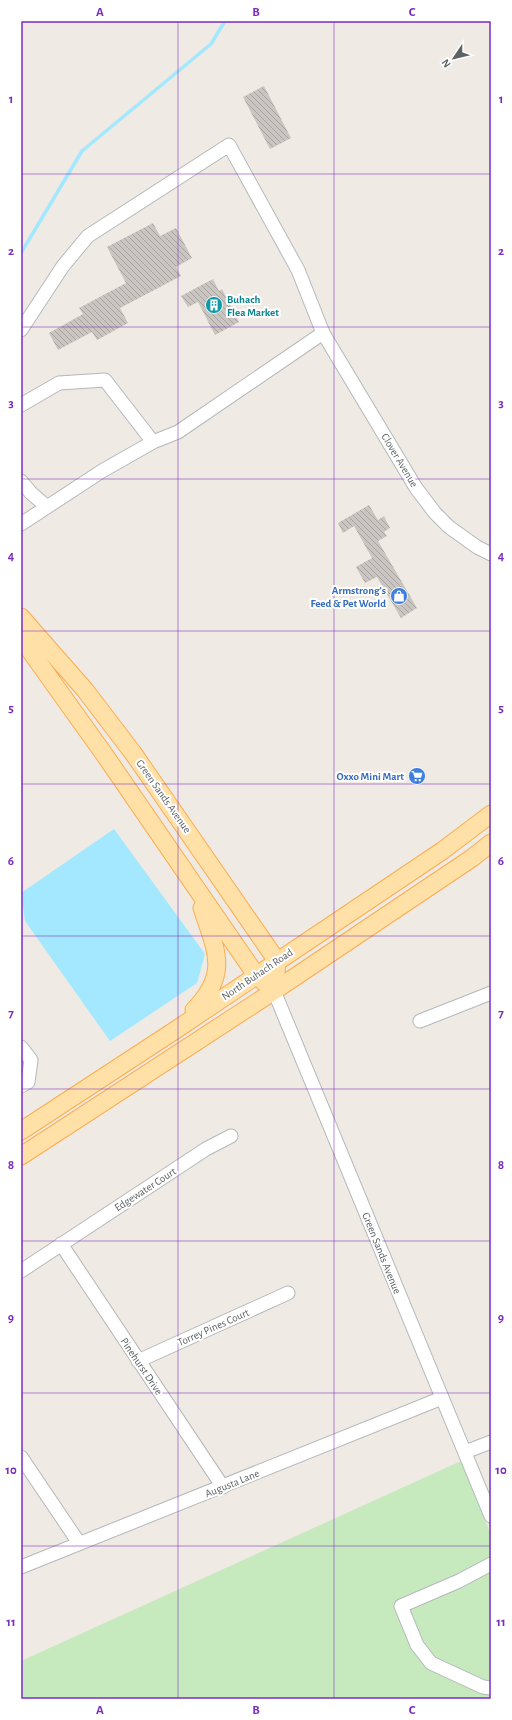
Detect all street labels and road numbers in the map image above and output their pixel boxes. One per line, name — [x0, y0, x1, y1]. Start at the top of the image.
street label: Clover Avenue — [379, 431, 420, 489]
street label: Green Sands Avenue — [134, 758, 193, 835]
street label: North Buhach Road — [220, 946, 295, 1002]
street label: Edgewater Court — [113, 1165, 178, 1213]
street label: Green Sands Avenue — [360, 1211, 403, 1296]
street label: Torrey Pines Court — [176, 1307, 251, 1348]
street label: Pinehurst Drive — [119, 1336, 165, 1397]
street label: Augusta Lane — [203, 1468, 261, 1499]

